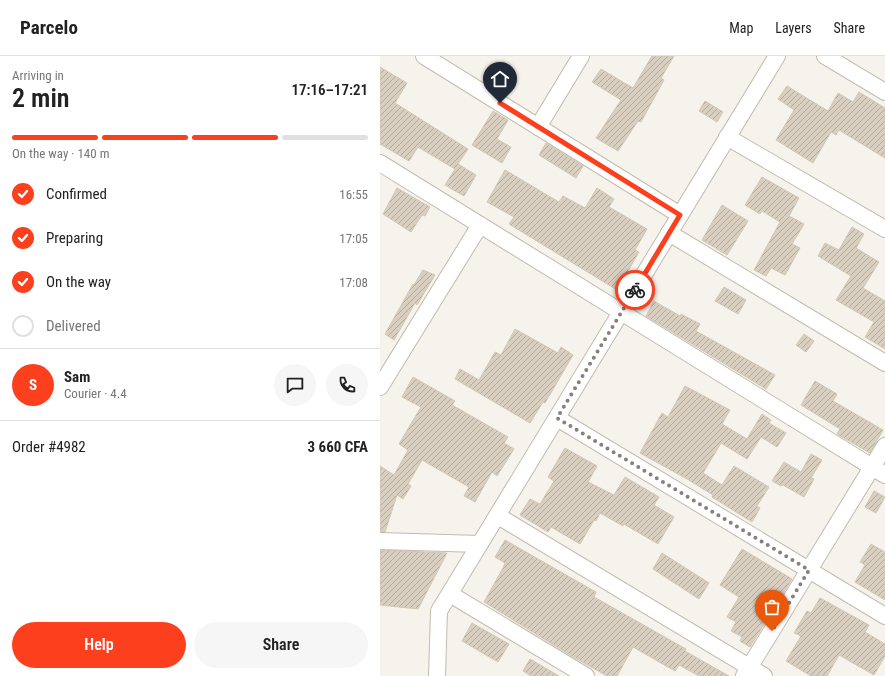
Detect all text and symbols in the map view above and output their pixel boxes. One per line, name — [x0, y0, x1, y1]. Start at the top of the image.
text: Parcelo — [20, 16, 78, 39]
text: Map — [729, 20, 753, 36]
text: Layers — [775, 20, 812, 36]
text: Share — [834, 20, 865, 36]
pin — [483, 62, 517, 103]
text: Arriving in — [12, 68, 64, 83]
icon: home — [489, 68, 511, 90]
text: 17:16–17:21 — [291, 81, 368, 99]
text: 2 min — [12, 83, 70, 113]
text: On the way · 140 m — [12, 146, 109, 161]
icon: check — [12, 183, 34, 205]
text: Confirmed — [46, 185, 107, 203]
text: 16:55 — [339, 187, 368, 202]
icon: check — [12, 227, 34, 249]
text: Preparing — [46, 229, 103, 247]
text: 17:05 — [339, 231, 368, 246]
courier — [615, 270, 655, 310]
icon: check — [12, 271, 34, 293]
text: On the way — [46, 273, 111, 291]
text: 17:08 — [339, 275, 368, 290]
icon: bike — [624, 279, 646, 301]
text: Delivered — [46, 317, 101, 335]
button: chat — [274, 364, 316, 406]
button: phone — [326, 364, 368, 406]
text: Sam — [64, 368, 90, 386]
text: S — [29, 376, 37, 394]
text: Courier · 4.4 — [64, 386, 127, 401]
text: Order #4982 — [12, 438, 86, 456]
text: 3 660 CFA — [308, 438, 368, 456]
pin — [755, 590, 789, 631]
icon: bag — [761, 596, 783, 618]
button: Help — [12, 622, 186, 668]
button: Share — [194, 622, 368, 668]

